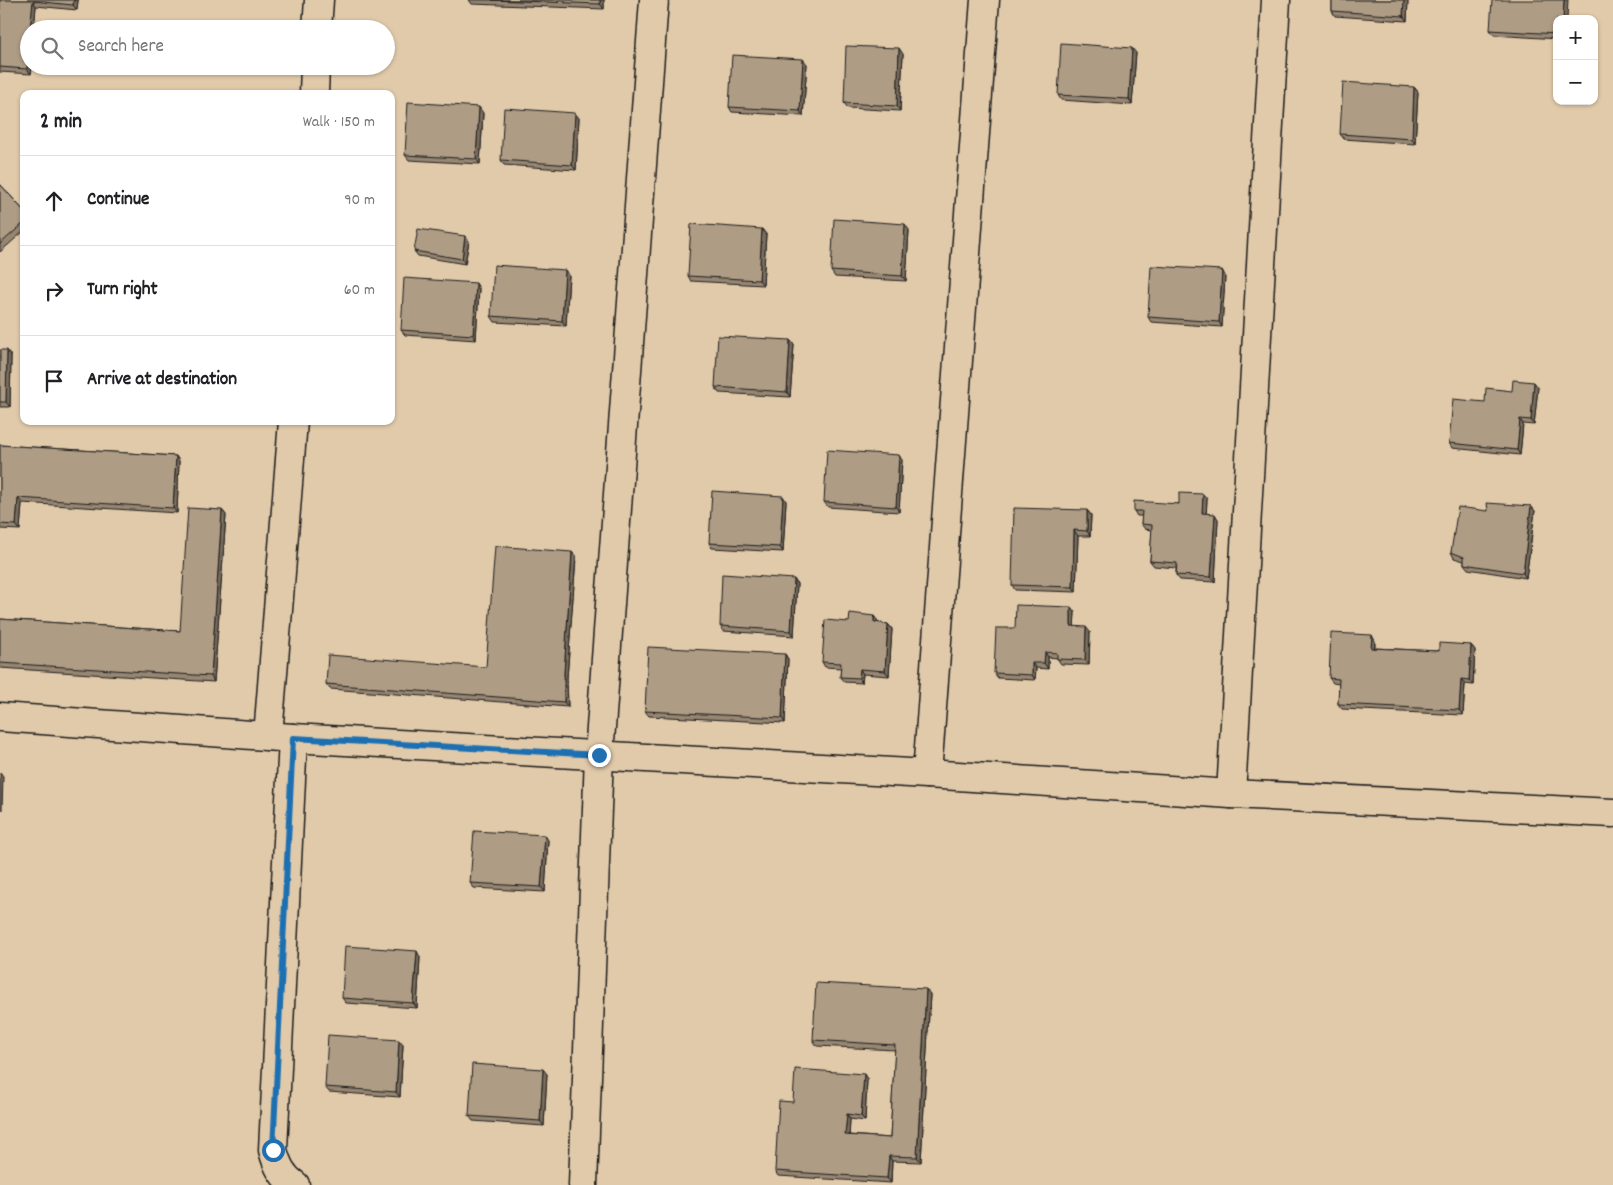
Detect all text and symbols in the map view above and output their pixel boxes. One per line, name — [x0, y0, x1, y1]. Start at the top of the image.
map controls — [1553, 15, 1598, 105]
button: + — [1553, 15, 1598, 60]
search box — [20, 20, 395, 75]
icon: search — [38, 34, 66, 62]
text: Search here — [78, 34, 164, 61]
button: − — [1553, 60, 1598, 105]
text: 2 min — [40, 108, 82, 138]
text: Walk · 150 m — [303, 111, 375, 134]
icon: ahead — [40, 187, 68, 215]
text: Continue — [87, 187, 149, 214]
text: 90 m — [344, 189, 375, 212]
icon: right — [40, 277, 68, 305]
text: Turn right — [87, 277, 158, 304]
text: 60 m — [344, 279, 375, 302]
icon: arrive — [40, 367, 68, 395]
text: Arrive at destination — [87, 367, 237, 394]
route end — [588, 744, 611, 767]
route start — [262, 1139, 285, 1162]

